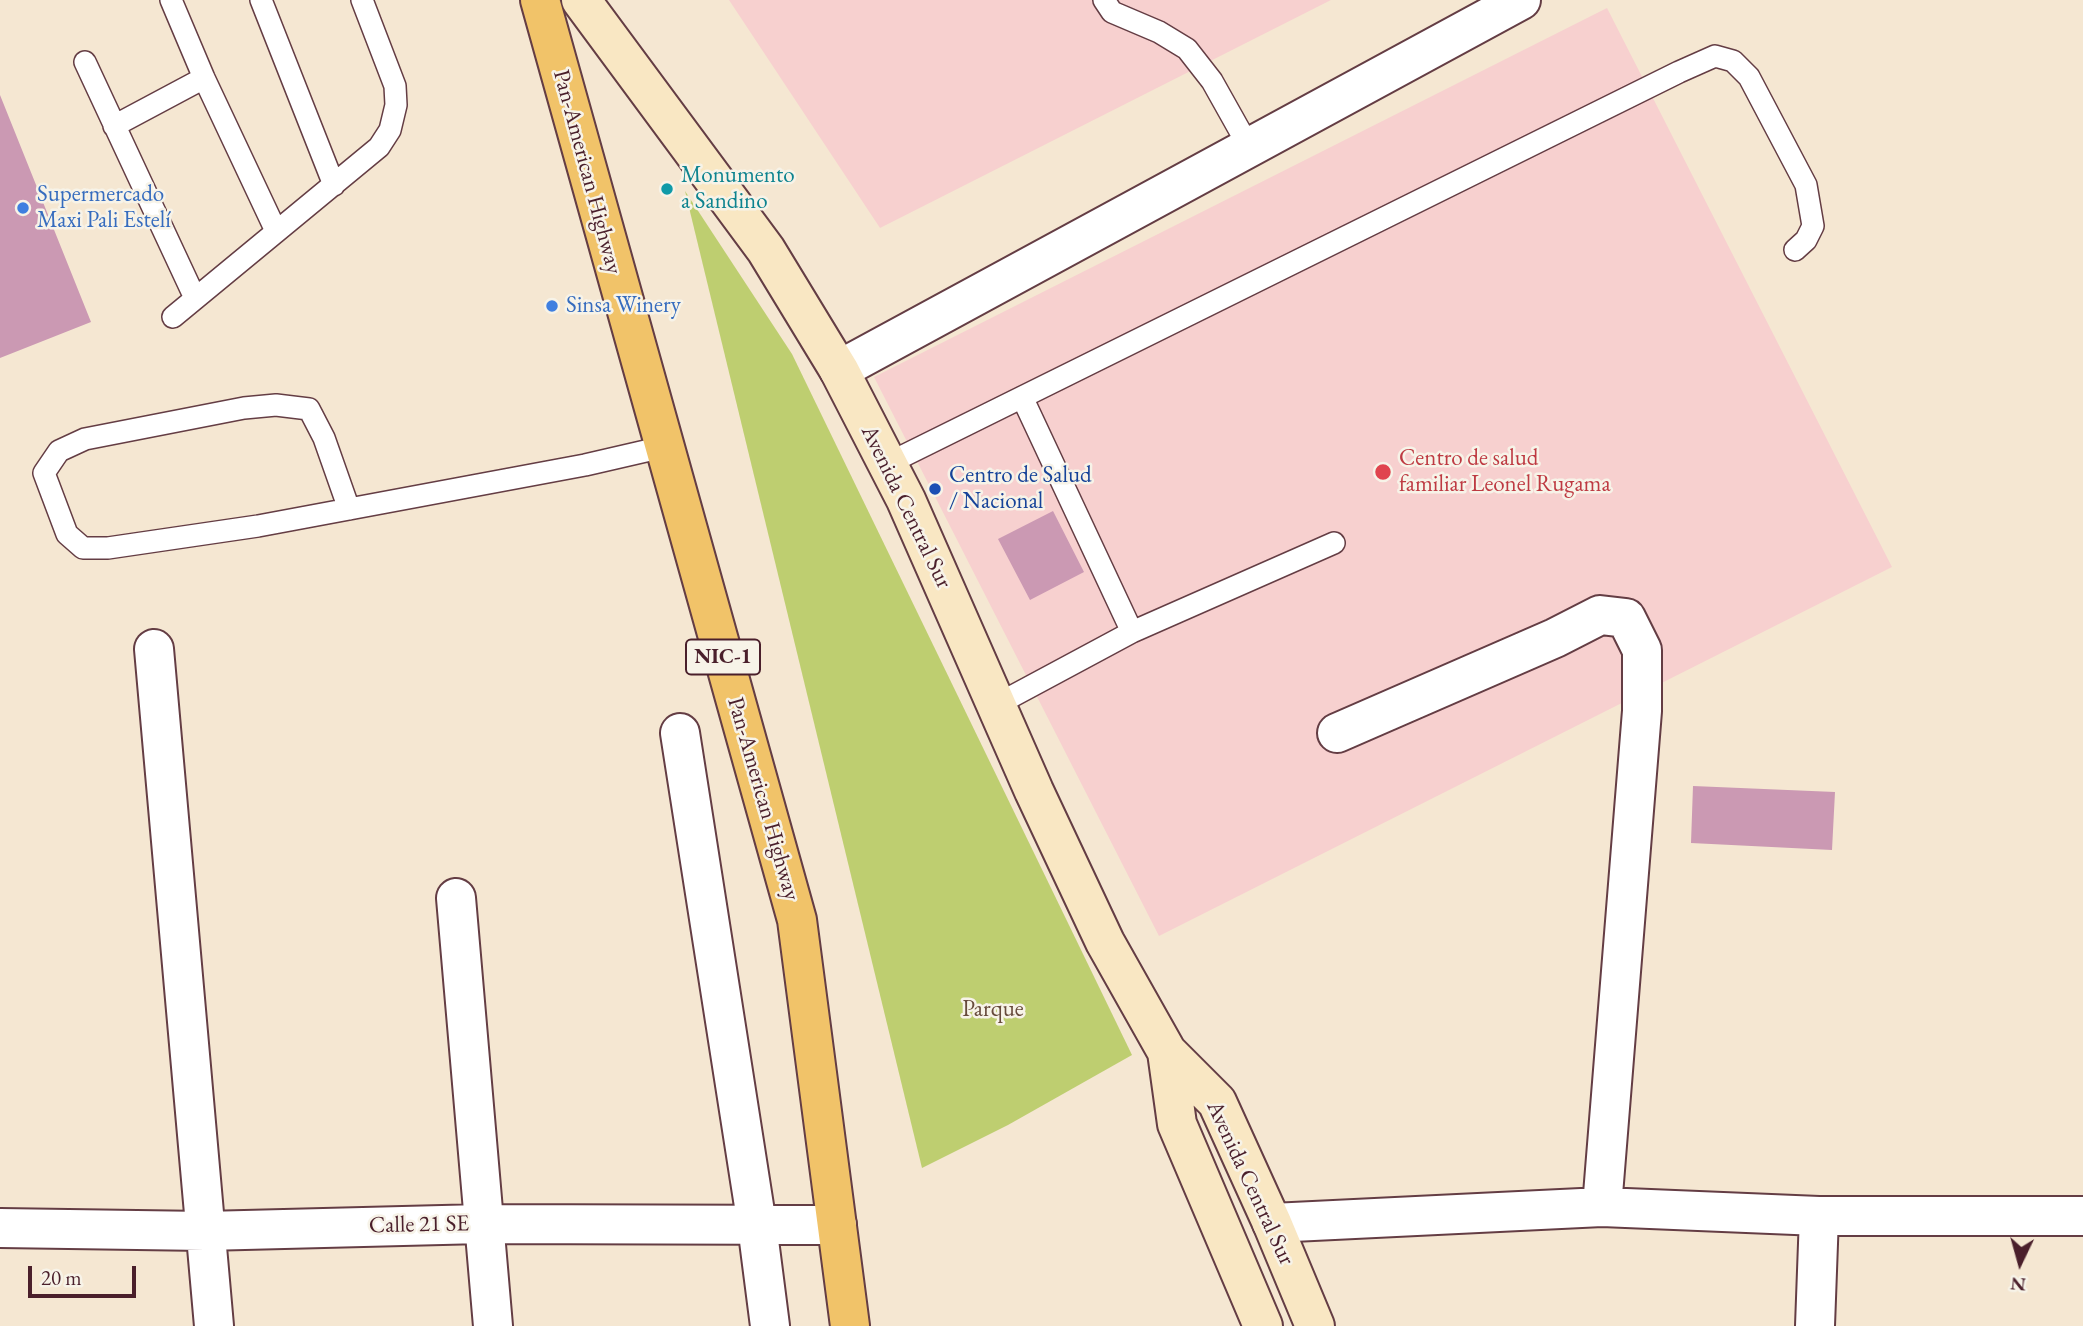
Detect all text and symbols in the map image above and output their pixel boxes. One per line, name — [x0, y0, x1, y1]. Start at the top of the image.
street label: Pan-American Highway — [546, 67, 628, 277]
place label: Monumento a Sandino — [681, 162, 795, 216]
place label: Supermercado Maxi Pali Estelí — [37, 181, 171, 235]
marker: Monumento a Sandino — [659, 181, 675, 197]
marker: Supermercado Maxi Pali Estelí — [15, 200, 31, 216]
place label: Sinsa Winery — [566, 292, 681, 320]
marker: Sinsa Winery — [544, 298, 560, 314]
street label: Avenida Central Sur — [855, 421, 957, 593]
place label: Centro de salud familiar Leonel Rugama — [1399, 445, 1611, 499]
place label: Centro de Salud / Nacional — [949, 462, 1092, 516]
marker: Centro de salud familiar Leonel Rugama — [1373, 462, 1393, 482]
marker: Centro de Salud / Nacional — [927, 481, 943, 497]
road number: NIC-1 — [686, 640, 760, 674]
street label: Pan-American Highway — [721, 694, 805, 904]
park label: Parque — [962, 996, 1024, 1024]
street label: Avenida Central Sur — [1200, 1096, 1300, 1270]
street label: Calle 21 SE — [369, 1210, 469, 1240]
north arrow — [1985, 1228, 2055, 1298]
scale bar — [32, 1252, 140, 1296]
text: 20 m — [41, 1264, 82, 1291]
text: N — [2009, 1271, 2027, 1298]

